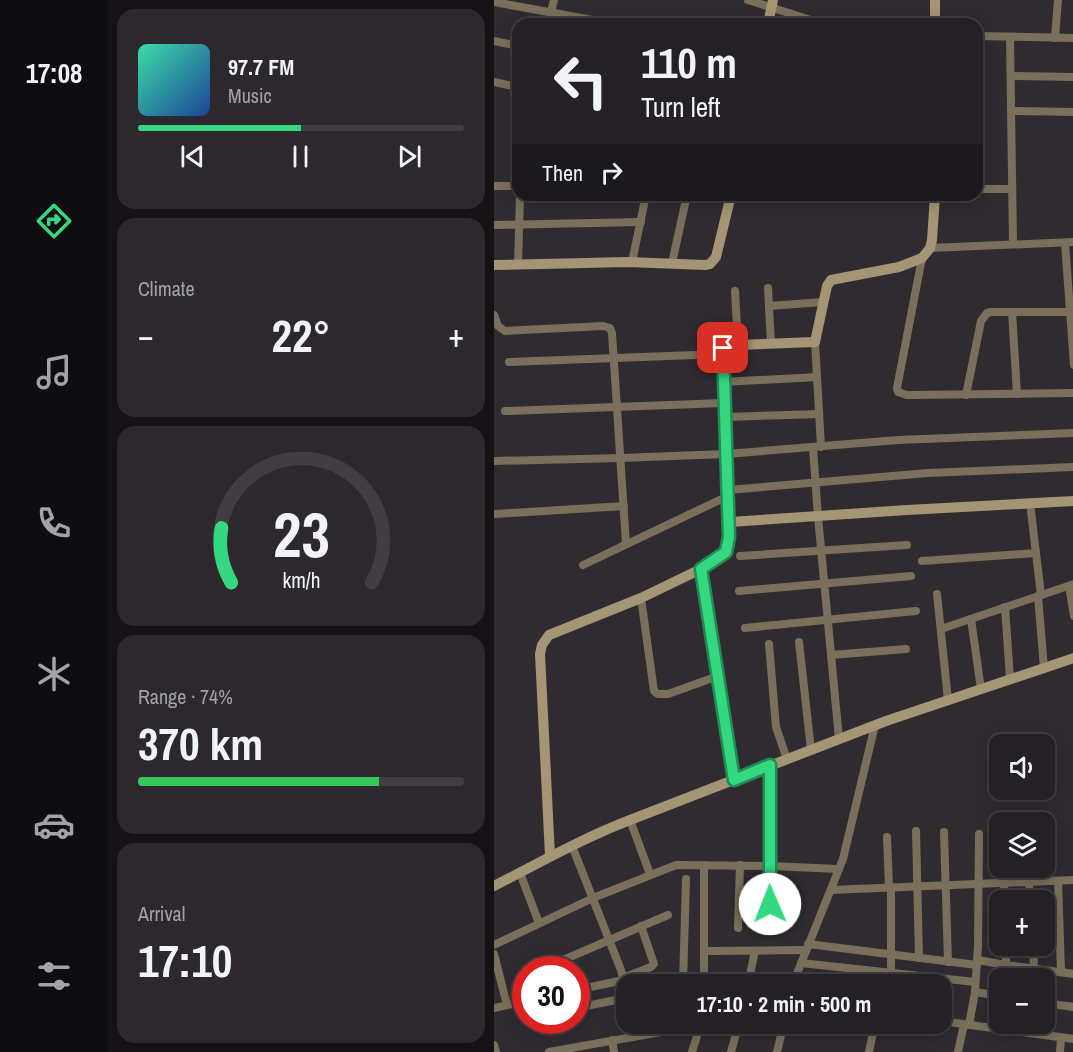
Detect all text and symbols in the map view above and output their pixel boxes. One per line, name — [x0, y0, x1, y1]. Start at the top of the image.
text: 110 m — [641, 35, 737, 91]
icon: left — [542, 42, 620, 120]
text: 97.7 FM — [228, 52, 294, 82]
text: 17:08 — [26, 55, 82, 91]
text: Music — [228, 82, 272, 109]
text: Turn left — [641, 89, 720, 125]
icon: previous — [176, 140, 209, 173]
icon: pause — [284, 140, 317, 173]
icon: next — [393, 140, 426, 173]
icon: right — [595, 156, 628, 189]
text: Then — [542, 158, 583, 188]
icon: directions — [33, 200, 75, 242]
text: Climate — [138, 275, 195, 302]
text: 22° — [271, 305, 331, 366]
text: − — [138, 313, 154, 357]
text: + — [448, 313, 464, 357]
pin — [697, 322, 748, 373]
icon: arrive — [706, 331, 739, 364]
icon: music — [33, 351, 75, 393]
text: 23 — [273, 492, 329, 576]
icon: phone — [33, 502, 75, 544]
text: km/h — [282, 566, 320, 595]
icon: climate — [33, 653, 75, 695]
text: Range · 74% — [138, 683, 233, 710]
text: 370 km — [138, 713, 263, 774]
map controls — [989, 734, 1055, 1034]
button: sound — [989, 734, 1055, 800]
icon: car — [33, 804, 75, 846]
button: layers — [989, 812, 1055, 878]
position arrow — [738, 872, 802, 936]
button: + — [989, 890, 1055, 956]
text: Arrival — [138, 900, 185, 927]
text: 17:10 — [138, 930, 232, 991]
icon: filters — [33, 955, 75, 997]
speed limit sign: 30 — [512, 956, 590, 1034]
button: − — [989, 968, 1055, 1034]
text: 17:10 · 2 min · 500 m — [697, 989, 871, 1019]

